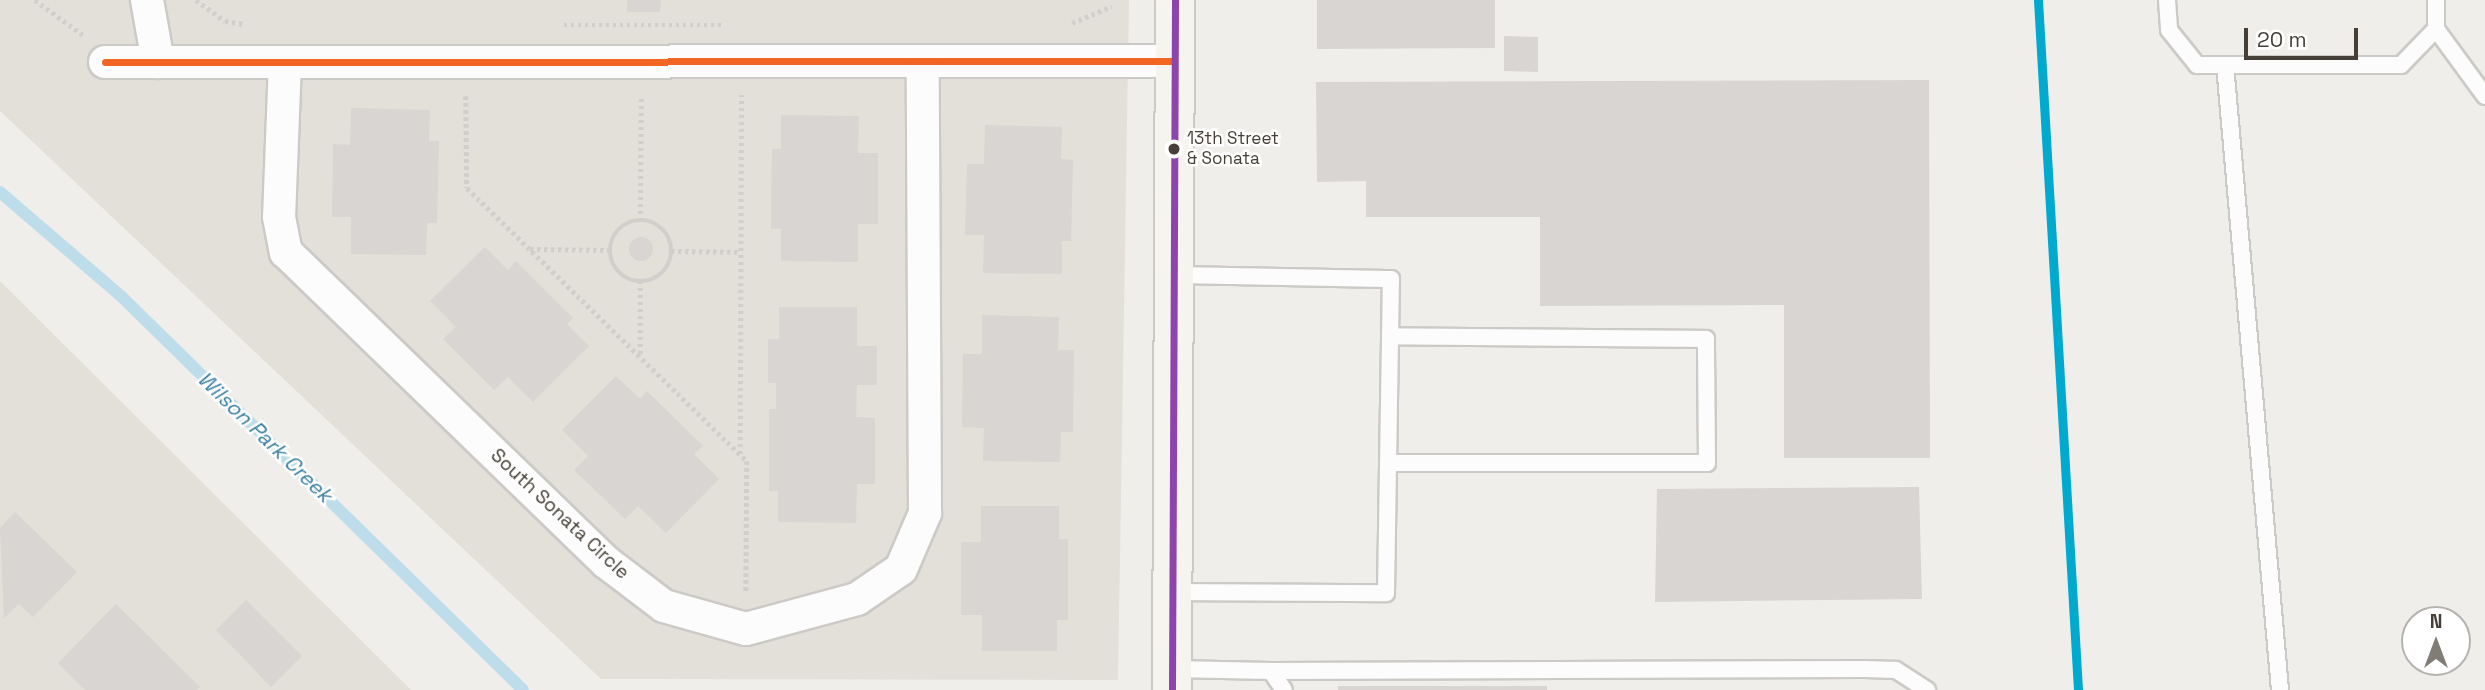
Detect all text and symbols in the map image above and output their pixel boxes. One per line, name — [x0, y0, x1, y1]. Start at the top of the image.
scale bar — [2247, 14, 2361, 58]
text: 20 m — [2257, 26, 2307, 53]
place label: 13th Street & Sonata — [1187, 129, 1279, 169]
marker: 13th Street & Sonata — [1167, 142, 1181, 156]
water label: Wilson Park Creek — [193, 366, 337, 508]
street label: South Sonata Circle — [486, 444, 634, 584]
north arrow — [2401, 606, 2471, 676]
text: N — [2430, 609, 2442, 634]

